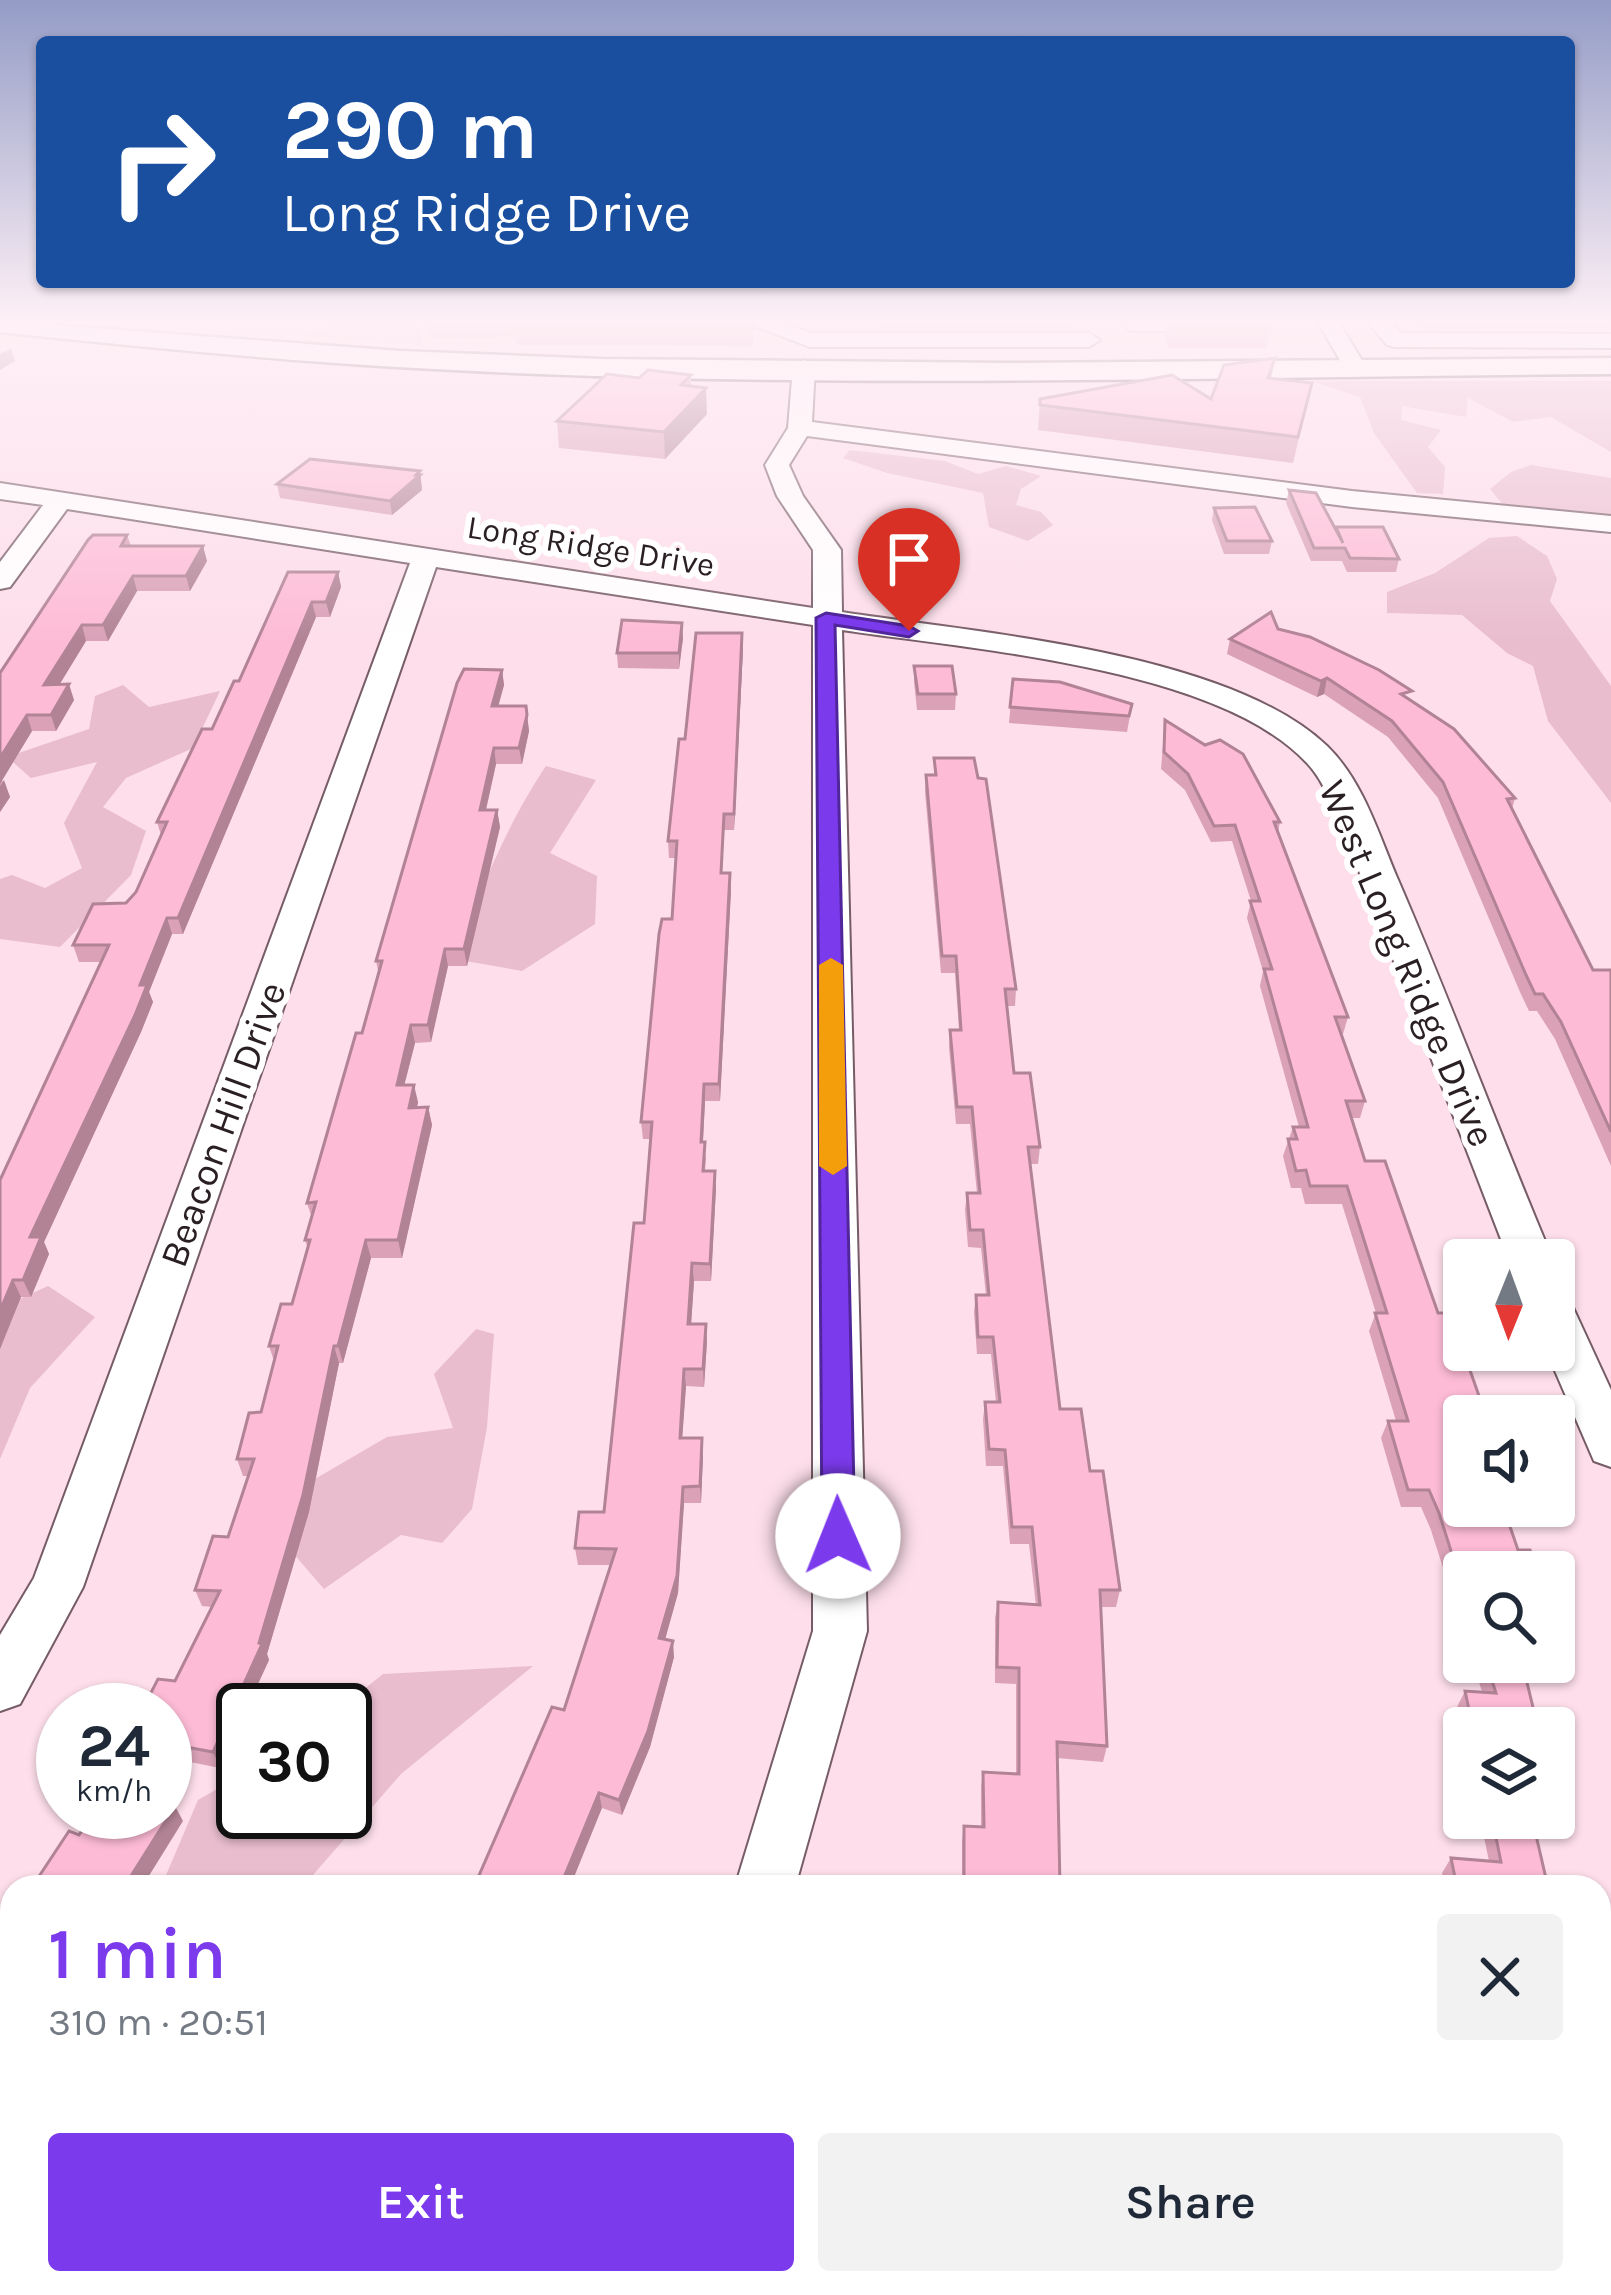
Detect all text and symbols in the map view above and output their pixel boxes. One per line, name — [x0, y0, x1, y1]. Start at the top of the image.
text: 290 m — [282, 81, 538, 179]
icon: right — [84, 84, 240, 240]
text: Long Ridge Drive — [282, 181, 691, 245]
street label: Long Ridge Drive — [464, 508, 717, 584]
pin — [858, 508, 960, 631]
icon: arrive — [876, 526, 942, 592]
street label: West Long Ridge Drive — [1309, 773, 1505, 1153]
street label: Beacon Hill Drive — [150, 976, 296, 1273]
north arrow — [1443, 1239, 1575, 1371]
map controls — [1443, 1239, 1575, 1839]
button: sound — [1443, 1395, 1575, 1527]
position arrow — [775, 1473, 901, 1599]
button: search — [1443, 1551, 1575, 1683]
speed limit sign: 30 — [216, 1683, 372, 1839]
button: layers — [1443, 1707, 1575, 1839]
text: 24 — [78, 1711, 150, 1781]
text: km/h — [76, 1773, 152, 1809]
text: 1 min — [48, 1912, 227, 1996]
button: close — [1437, 1914, 1563, 2040]
text: 310 m · 20:51 — [48, 1999, 268, 2045]
button: Exit — [48, 2133, 794, 2271]
button: Share — [818, 2133, 1563, 2271]

